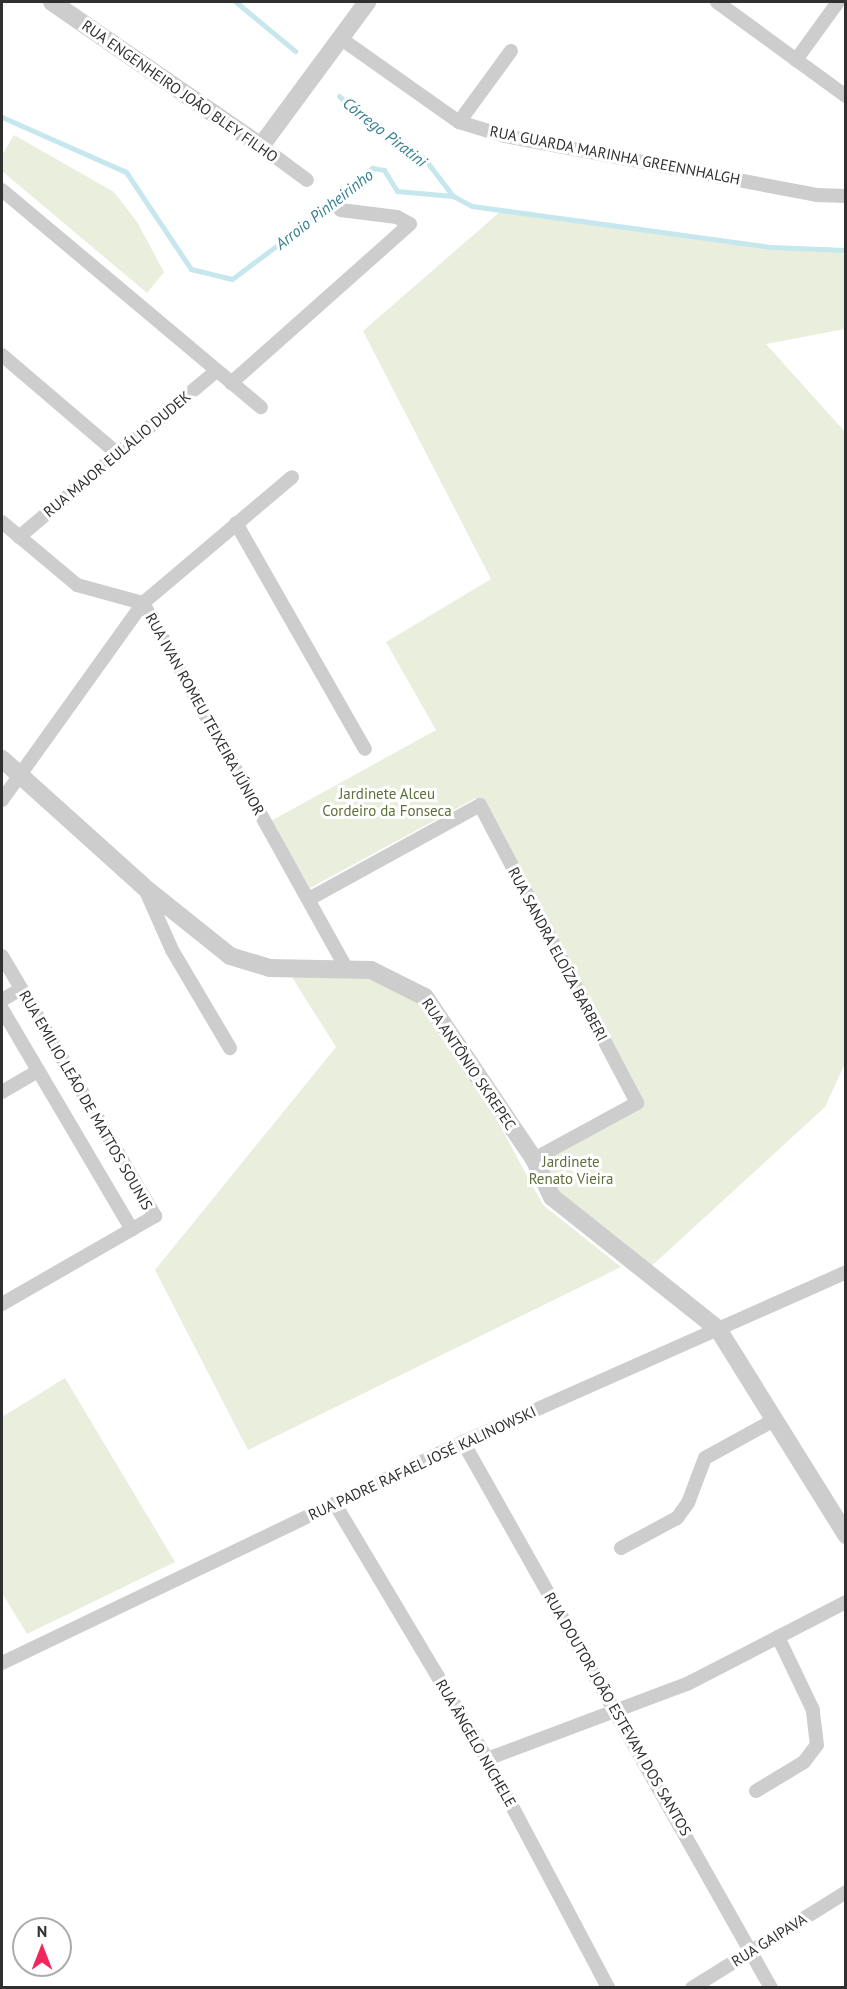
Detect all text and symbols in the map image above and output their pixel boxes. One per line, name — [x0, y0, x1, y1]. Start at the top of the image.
street label: RUA ENGENHEIRO JOÃO BLEY FILHO — [78, 16, 282, 166]
water label: Córrego Piratini — [339, 93, 431, 171]
street label: RUA GUARDA MARINHA GREENNHALGH — [487, 122, 743, 188]
water label: Arroio Pinheirinho — [271, 165, 377, 253]
street label: RUA MAJOR EULÁLIO DUDEK — [40, 387, 194, 521]
street label: RUA IVAN ROMEU TEIXEIRA JÚNIOR — [141, 609, 269, 819]
park label: Jardinete Alceu Cordeiro da Fonseca — [322, 784, 452, 819]
street label: RUA SANDRA ELOÍZA BARBERI — [504, 863, 612, 1045]
street label: RUA EMILIO LEÃO DE MATTOS SOUNIS — [15, 987, 157, 1213]
street label: RUA ANTÔNIO SKREPEC — [418, 994, 520, 1134]
park label: Jardinete Renato Vieira — [528, 1152, 614, 1187]
street label: RUA PADRE RAFAEL JOSÉ KALINOWSKI — [305, 1402, 539, 1524]
street label: RUA DOUTOR JOÃO ESTEVAM DOS SANTOS — [541, 1589, 695, 1839]
street label: RUA ÂNGELO NICHELE — [432, 1675, 520, 1811]
street label: RUA GAIPAVA — [728, 1910, 810, 1970]
north arrow — [12, 1917, 72, 1977]
text: N — [37, 1921, 47, 1941]

